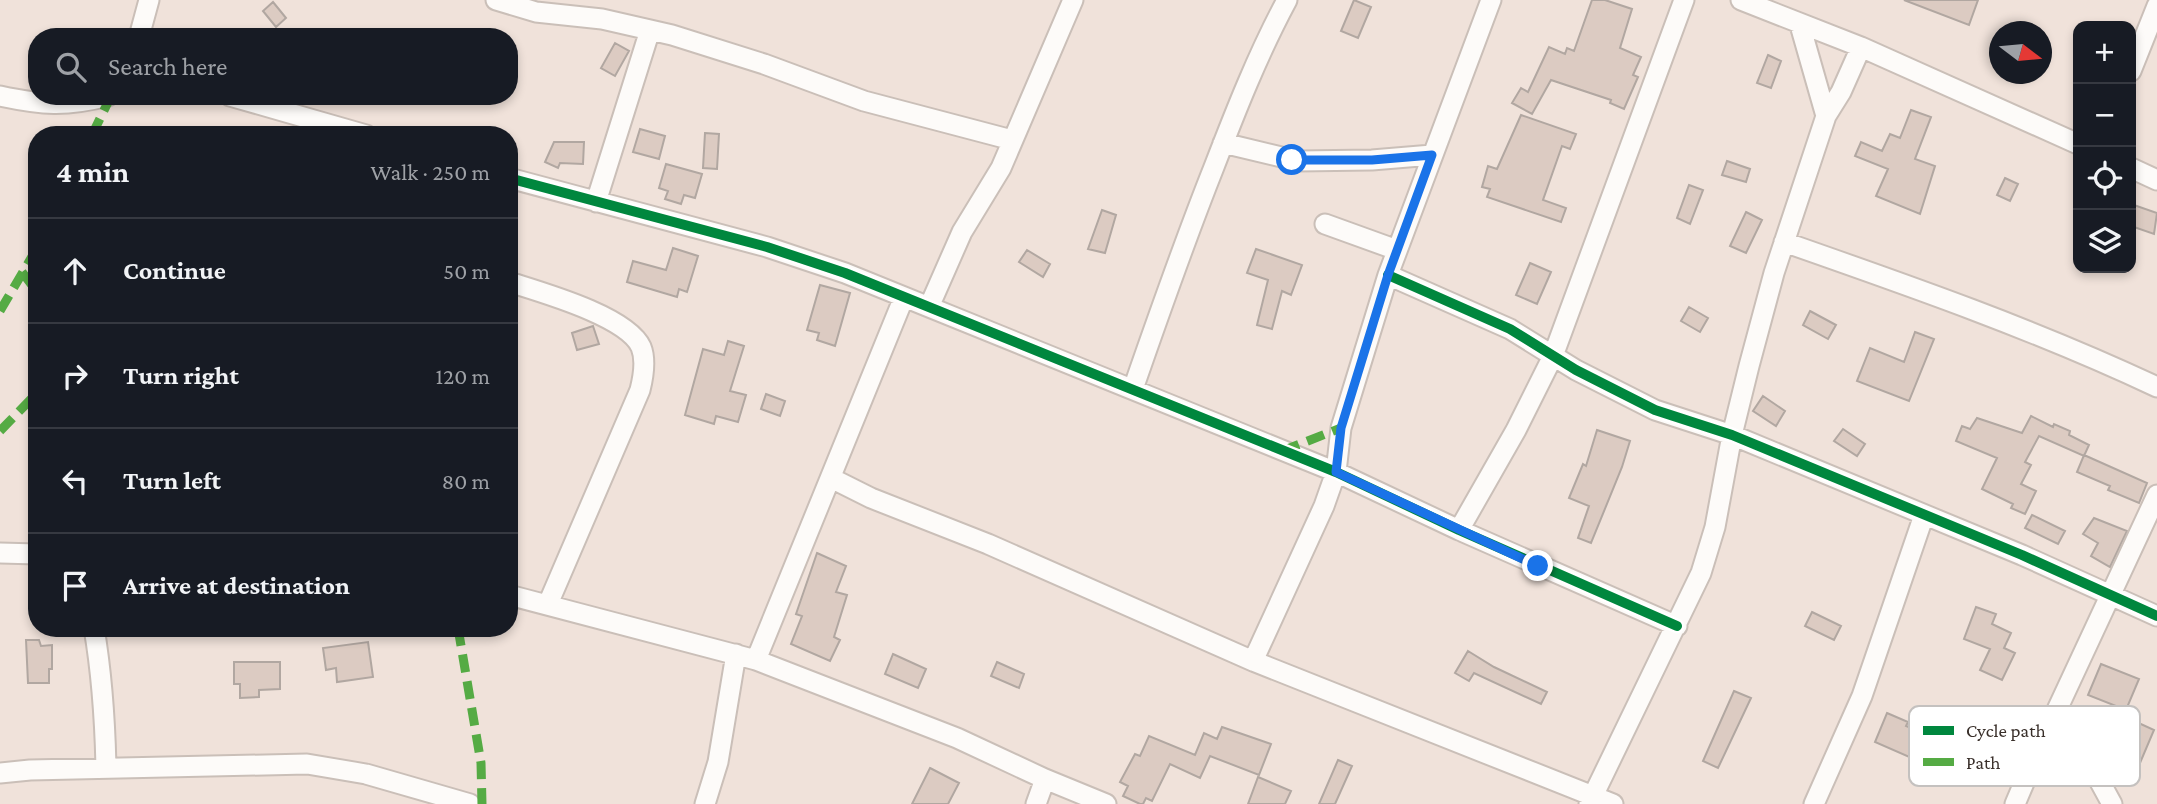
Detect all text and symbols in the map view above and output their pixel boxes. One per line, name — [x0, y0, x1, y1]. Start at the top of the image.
north arrow — [1989, 21, 2052, 84]
map controls — [2073, 21, 2136, 273]
button: + — [2073, 21, 2136, 84]
search box — [28, 28, 518, 105]
icon: search — [52, 48, 90, 86]
text: Search here — [108, 52, 227, 81]
button: − — [2073, 84, 2136, 147]
route start — [1276, 144, 1307, 175]
button: locate — [2073, 147, 2136, 210]
text: 4 min — [56, 155, 129, 188]
text: Walk · 250 m — [370, 159, 490, 185]
button: layers — [2073, 210, 2136, 273]
icon: ahead — [56, 252, 94, 290]
text: Continue — [123, 256, 226, 285]
text: 50 m — [443, 258, 490, 284]
icon: right — [56, 357, 94, 395]
text: Turn right — [123, 361, 239, 390]
text: 120 m — [436, 363, 490, 389]
icon: left — [56, 462, 94, 500]
text: Turn left — [123, 466, 221, 495]
text: 80 m — [442, 468, 490, 494]
route end — [1522, 550, 1553, 581]
icon: arrive — [56, 567, 94, 605]
text: Arrive at destination — [123, 571, 350, 600]
legend — [1909, 706, 2140, 786]
text: Cycle path — [1966, 720, 2046, 741]
text: Path — [1966, 752, 2001, 773]

